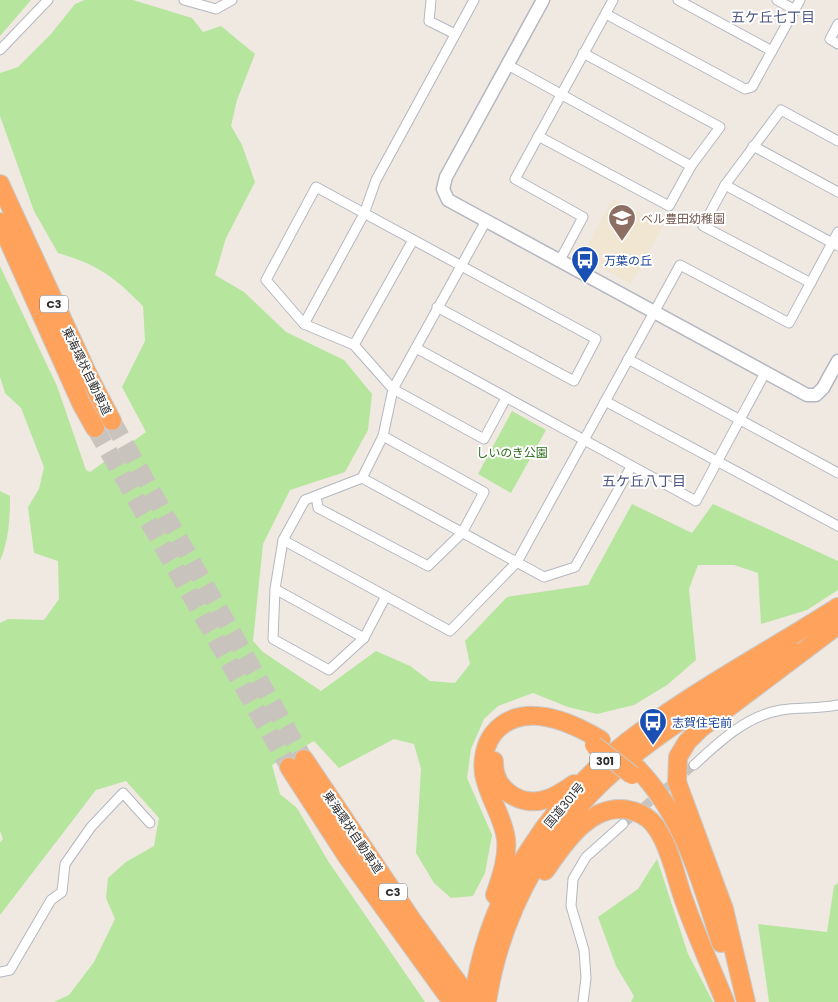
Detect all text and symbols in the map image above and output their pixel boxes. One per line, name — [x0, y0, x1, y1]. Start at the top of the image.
district label: 五ケ丘七丁目 — [731, 7, 815, 27]
school or university icon: ベル豊田幼稚園 — [607, 203, 637, 242]
place label: ベル豊田幼稚園 — [641, 210, 725, 227]
bus stop icon: 万葉の丘 — [570, 245, 600, 284]
place label: 万葉の丘 — [604, 252, 652, 269]
road number: C3 — [40, 296, 68, 312]
street label: 東海環状自動車道 — [58, 324, 116, 418]
park label: しいのき公園 — [476, 444, 548, 461]
district label: 五ケ丘八丁目 — [602, 471, 686, 491]
bus stop icon: 志賀住宅前 — [638, 707, 668, 746]
place label: 志賀住宅前 — [672, 714, 732, 731]
road number: 301 — [590, 752, 620, 769]
street label: 国道301号 — [540, 779, 588, 831]
street label: 東海環状自動車道 — [319, 787, 387, 877]
road number: C3 — [379, 884, 407, 900]

